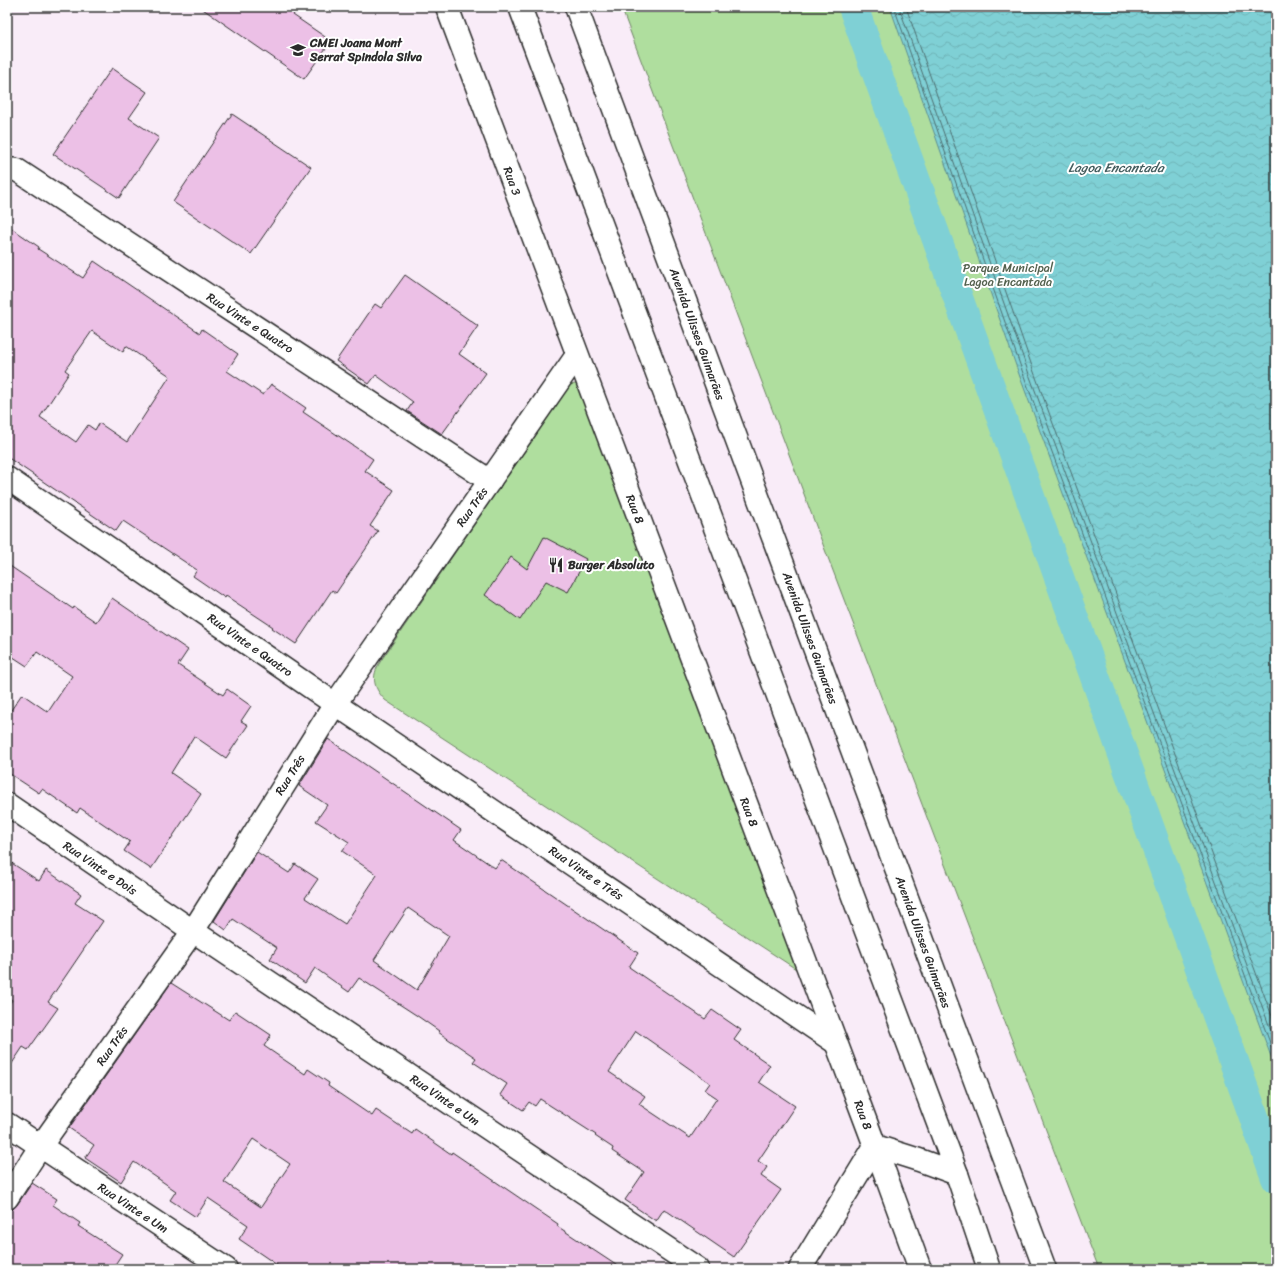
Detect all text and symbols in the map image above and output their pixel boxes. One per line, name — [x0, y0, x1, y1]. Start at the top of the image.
place label: CMEI Joana Mont Serrat Spindola Silva — [309, 32, 422, 68]
school or university icon: CMEI Joana Mont Serrat Spindola Silva — [289, 41, 307, 59]
water label: Lagoa Encantada — [1068, 156, 1165, 179]
street label: Rua 3 — [497, 163, 528, 199]
park label: Parque Municipal Lagoa Encantada — [963, 257, 1054, 293]
street label: Avenida Ulisses Guimarães — [662, 264, 731, 404]
street label: Rua Vinte e Quatro — [202, 287, 298, 359]
street label: Rua Três — [450, 482, 494, 532]
street label: Rua 8 — [619, 491, 651, 527]
place label: Burger Absoluto — [568, 554, 655, 576]
restaurant icon: Burger Absoluto — [547, 556, 565, 574]
street label: Avenida Ulisses Guimarães — [775, 568, 844, 708]
street label: Rua Vinte e Quatro — [203, 607, 297, 683]
street label: Rua Três — [269, 750, 311, 800]
street label: Rua 8 — [733, 794, 765, 830]
street label: Rua Vinte e Dois — [58, 835, 142, 901]
street label: Rua Vinte e Três — [544, 840, 628, 906]
street label: Avenida Ulisses Guimarães — [888, 872, 957, 1012]
street label: Rua Três — [90, 1021, 134, 1071]
street label: Rua Vinte e Um — [405, 1068, 485, 1132]
street label: Rua 8 — [848, 1097, 878, 1133]
street label: Rua Vinte e Um — [93, 1177, 173, 1239]

